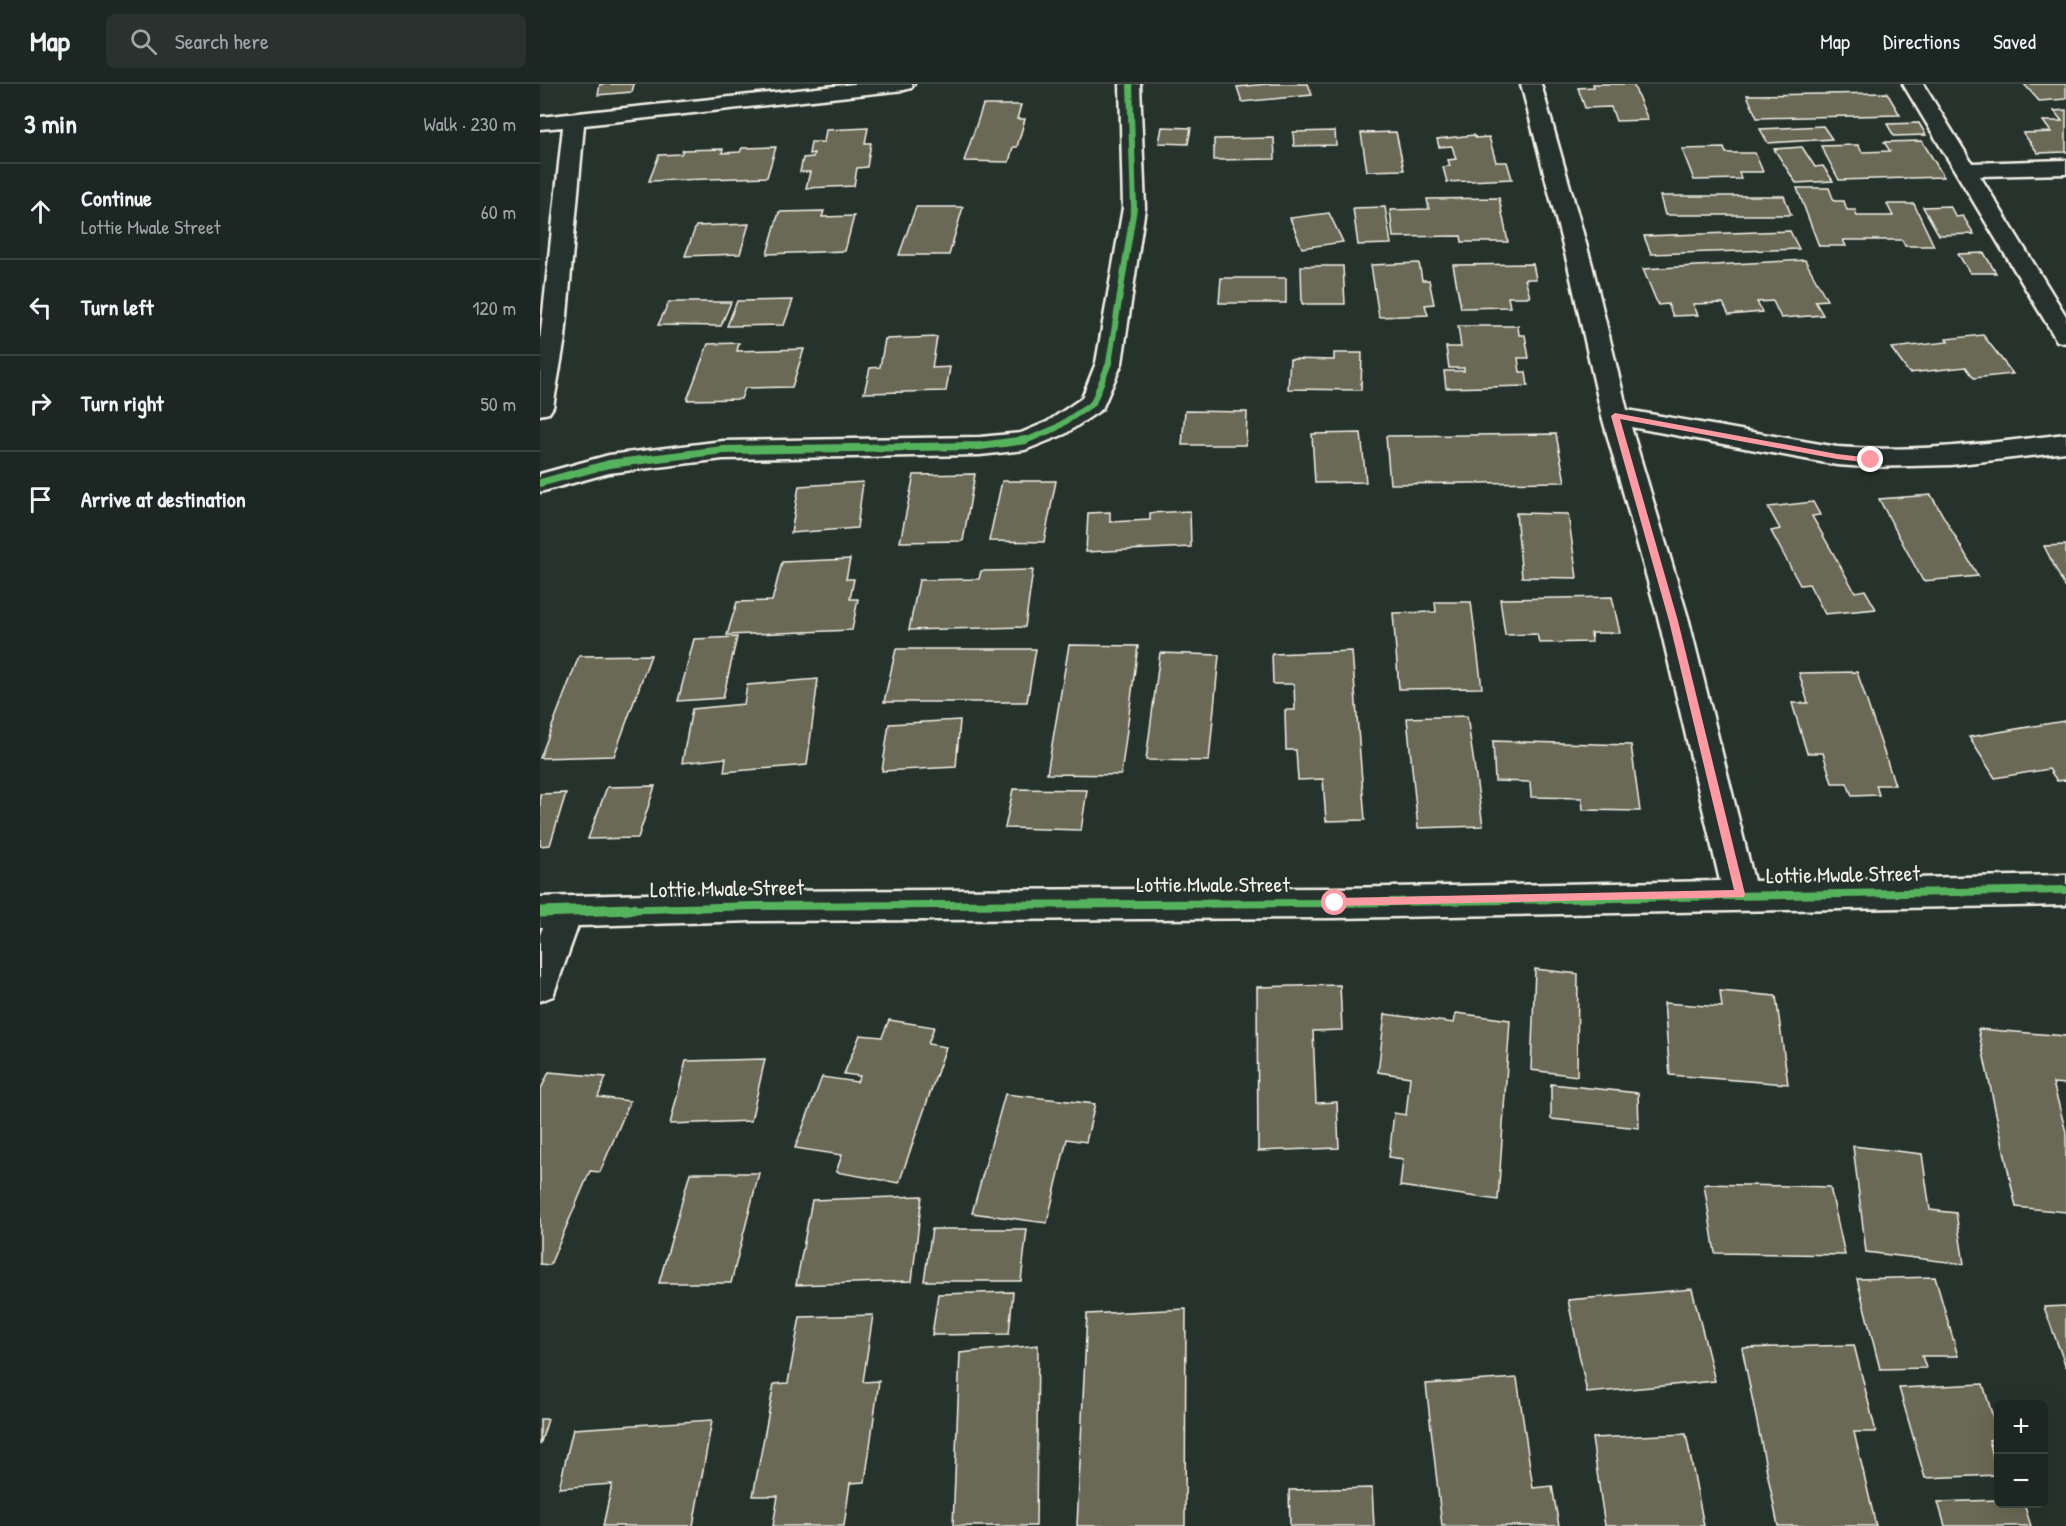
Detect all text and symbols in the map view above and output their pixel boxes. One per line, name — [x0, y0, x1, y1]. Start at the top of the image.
search box — [106, 14, 526, 68]
text: Map — [30, 22, 70, 60]
icon: search — [127, 25, 160, 58]
text: Search here — [175, 26, 269, 56]
text: Map — [1820, 27, 1850, 56]
text: Directions — [1883, 27, 1960, 56]
text: Saved — [1993, 27, 2036, 56]
text: 3 min — [24, 106, 77, 141]
text: Walk · 230 m — [424, 110, 516, 137]
text: Continue — [81, 183, 152, 213]
icon: ahead — [24, 195, 57, 228]
text: 60 m — [481, 198, 516, 225]
text: Lottie Mwale Street — [81, 213, 221, 240]
icon: left — [24, 291, 57, 324]
text: Turn left — [81, 292, 154, 322]
text: 120 m — [472, 294, 516, 321]
icon: right — [24, 387, 57, 420]
text: Turn right — [81, 388, 164, 418]
text: 50 m — [480, 390, 516, 417]
route end — [1857, 446, 1883, 472]
icon: arrive — [24, 483, 57, 516]
text: Arrive at destination — [81, 484, 246, 514]
street label: Lottie Mwale Street — [1766, 858, 1921, 890]
street label: Lottie Mwale Street — [1136, 869, 1290, 899]
street label: Lottie Mwale Street — [650, 872, 805, 904]
route start — [1321, 889, 1347, 915]
map controls — [1994, 1400, 2048, 1508]
button: + — [1994, 1400, 2048, 1454]
button: − — [1994, 1454, 2048, 1508]

